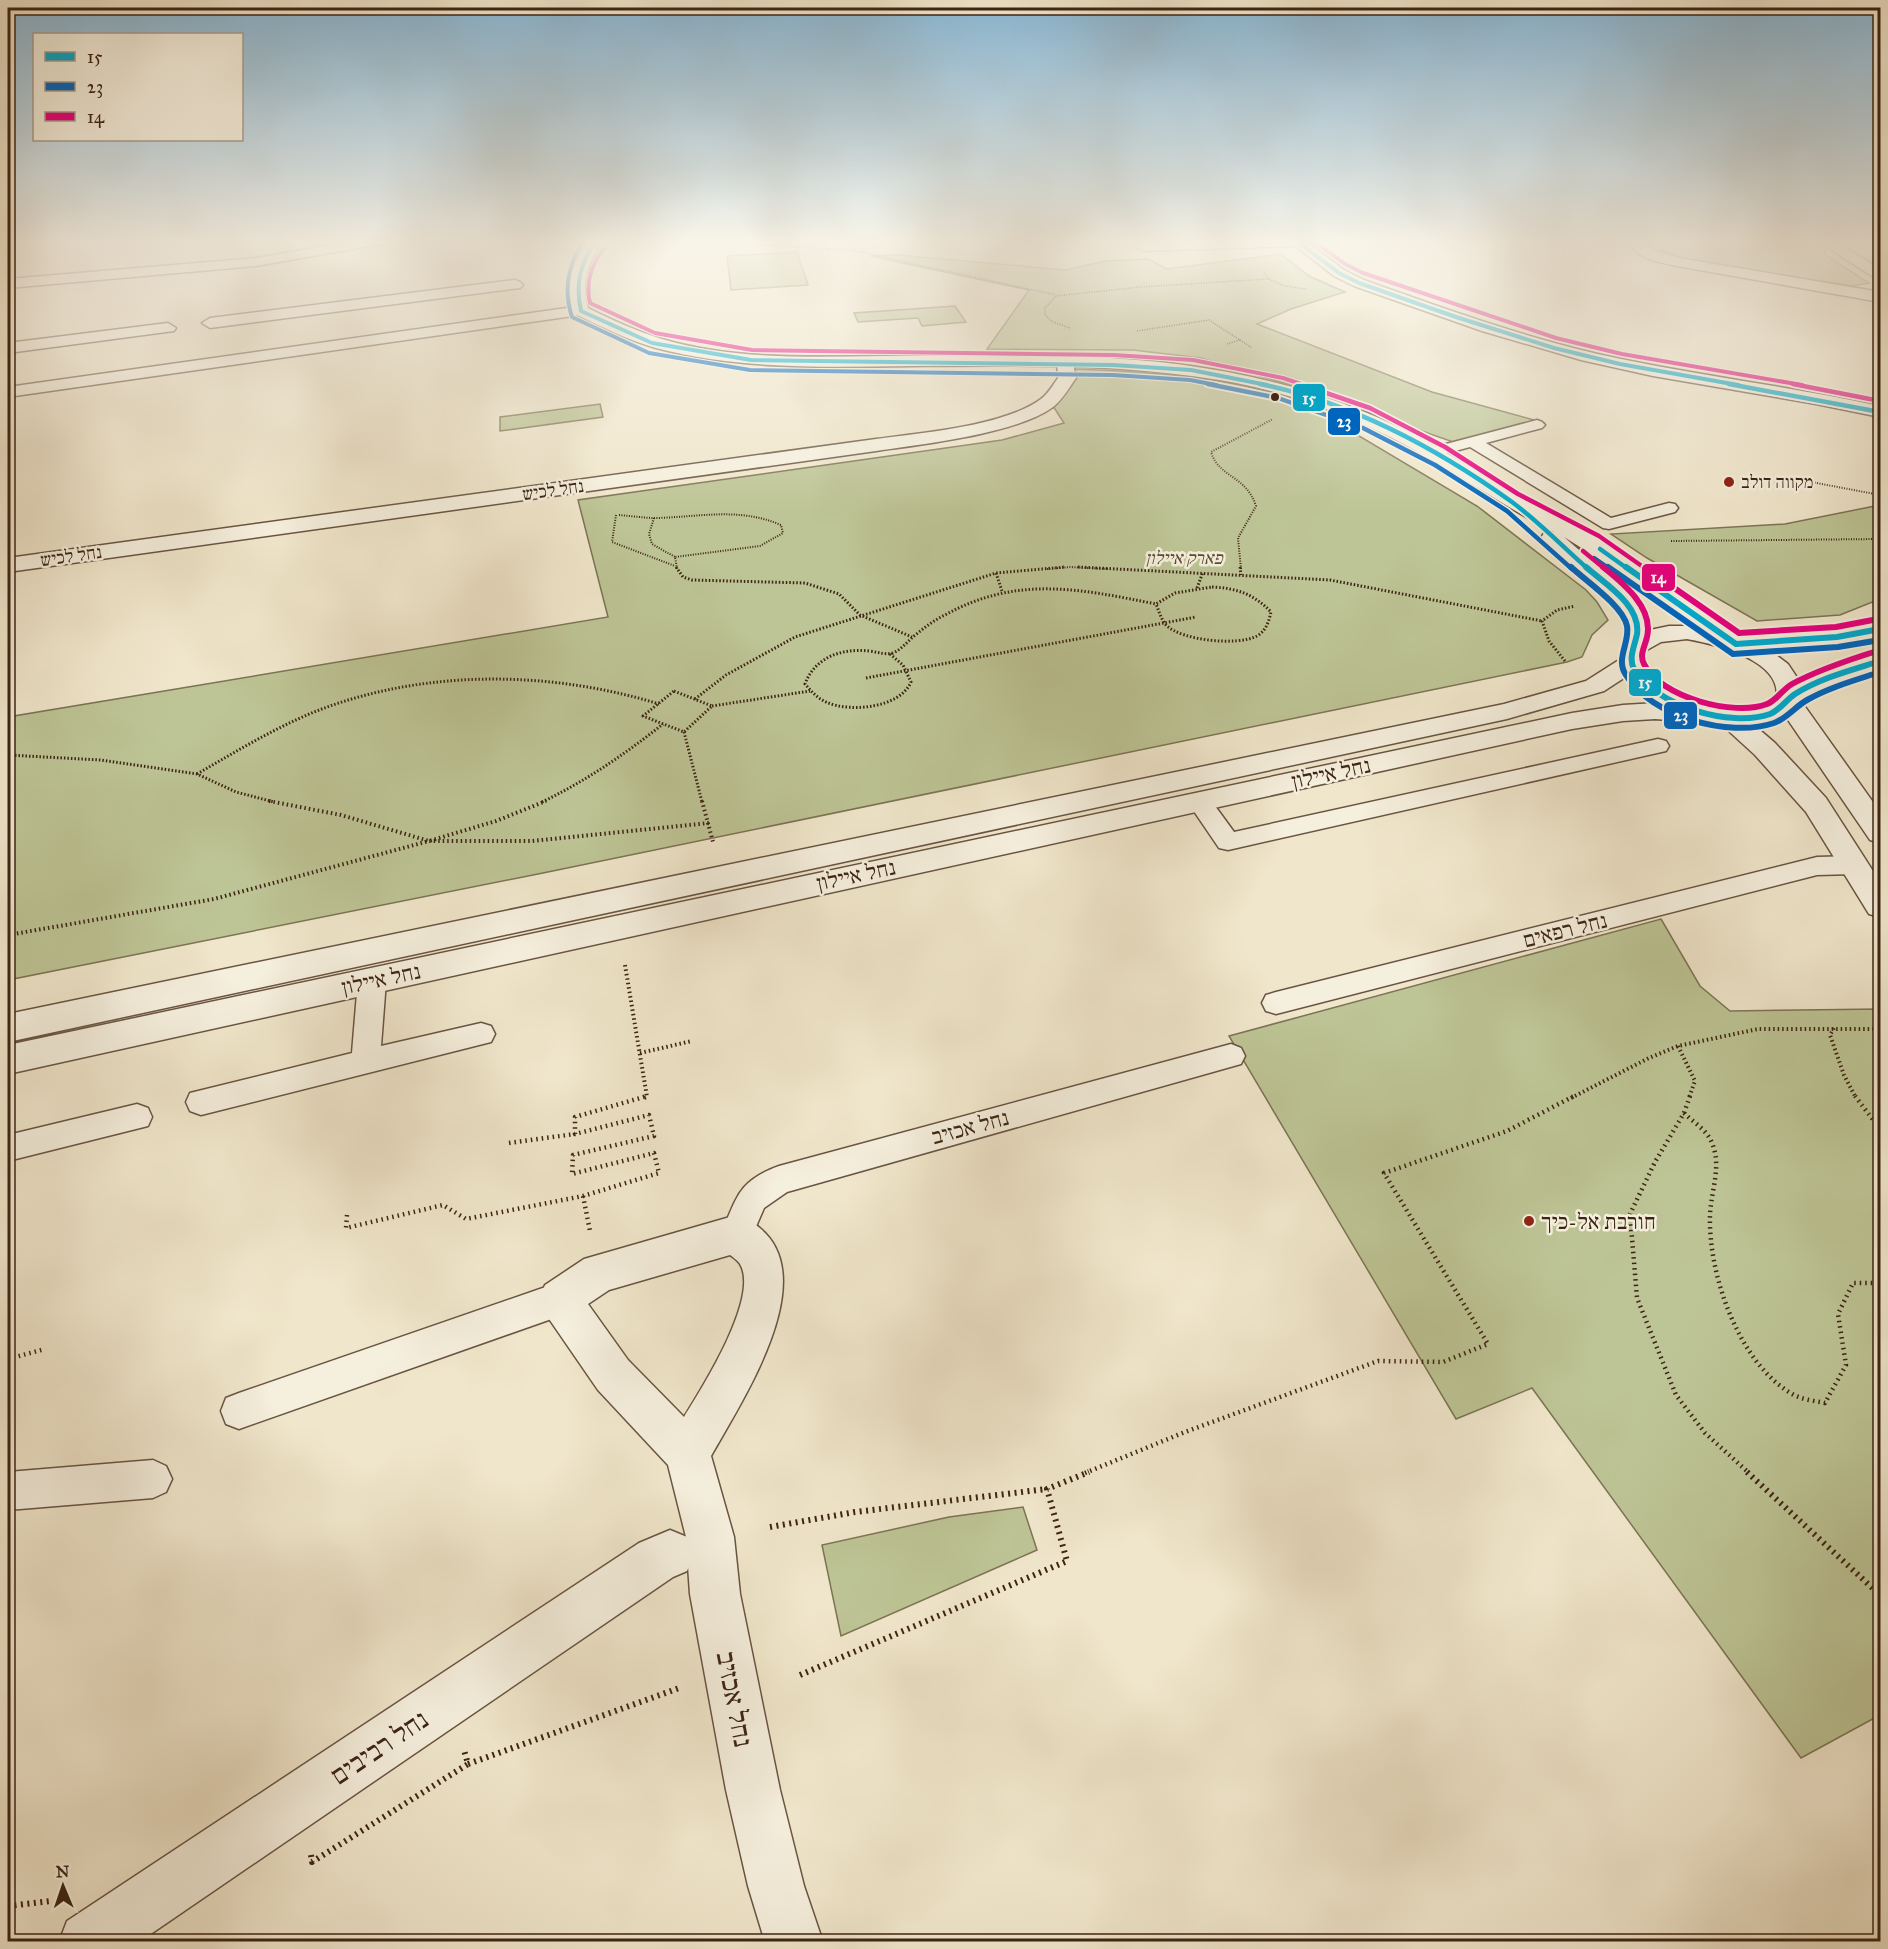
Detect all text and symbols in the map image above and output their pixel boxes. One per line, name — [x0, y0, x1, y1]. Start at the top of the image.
legend — [33, 33, 243, 141]
text: 15 — [87, 46, 103, 68]
text: 23 — [87, 76, 103, 98]
text: 14 — [87, 106, 105, 128]
line badge: 15 — [1292, 383, 1326, 412]
text: 15 — [1302, 389, 1316, 408]
unlabelled marker — [1269, 391, 1281, 403]
line badge: 23 — [1327, 407, 1361, 436]
text: 23 — [1337, 412, 1351, 432]
place label: מקווה דולב — [1741, 471, 1813, 493]
street label: נחל לכיש — [521, 475, 585, 505]
marker: מקווה דולב — [1722, 475, 1736, 489]
street label: נחל לכיש — [39, 541, 103, 571]
park label: פארק איילון — [1145, 547, 1223, 569]
line badge: 14 — [1641, 563, 1676, 592]
text: 14 — [1650, 568, 1667, 588]
line badge: 15 — [1628, 668, 1662, 697]
text: 15 — [1638, 673, 1652, 692]
line badge: 23 — [1663, 701, 1698, 730]
text: 23 — [1674, 706, 1688, 726]
street label: נחל איילון — [1289, 751, 1373, 795]
street label: נחל איילון — [814, 853, 898, 897]
street label: נחל רפאים — [1520, 907, 1610, 953]
street label: נחל איילון — [339, 957, 423, 1001]
street label: נחל אכזיב — [928, 1104, 1012, 1150]
place label: חורבת אל-כיך — [1541, 1208, 1656, 1235]
marker: חורבת אל-כיך — [1522, 1214, 1536, 1228]
street label: נחל אכזיב — [710, 1648, 760, 1750]
street label: נחל רביבים — [324, 1702, 434, 1792]
north arrow — [33, 1856, 93, 1916]
text: N — [55, 1862, 70, 1881]

